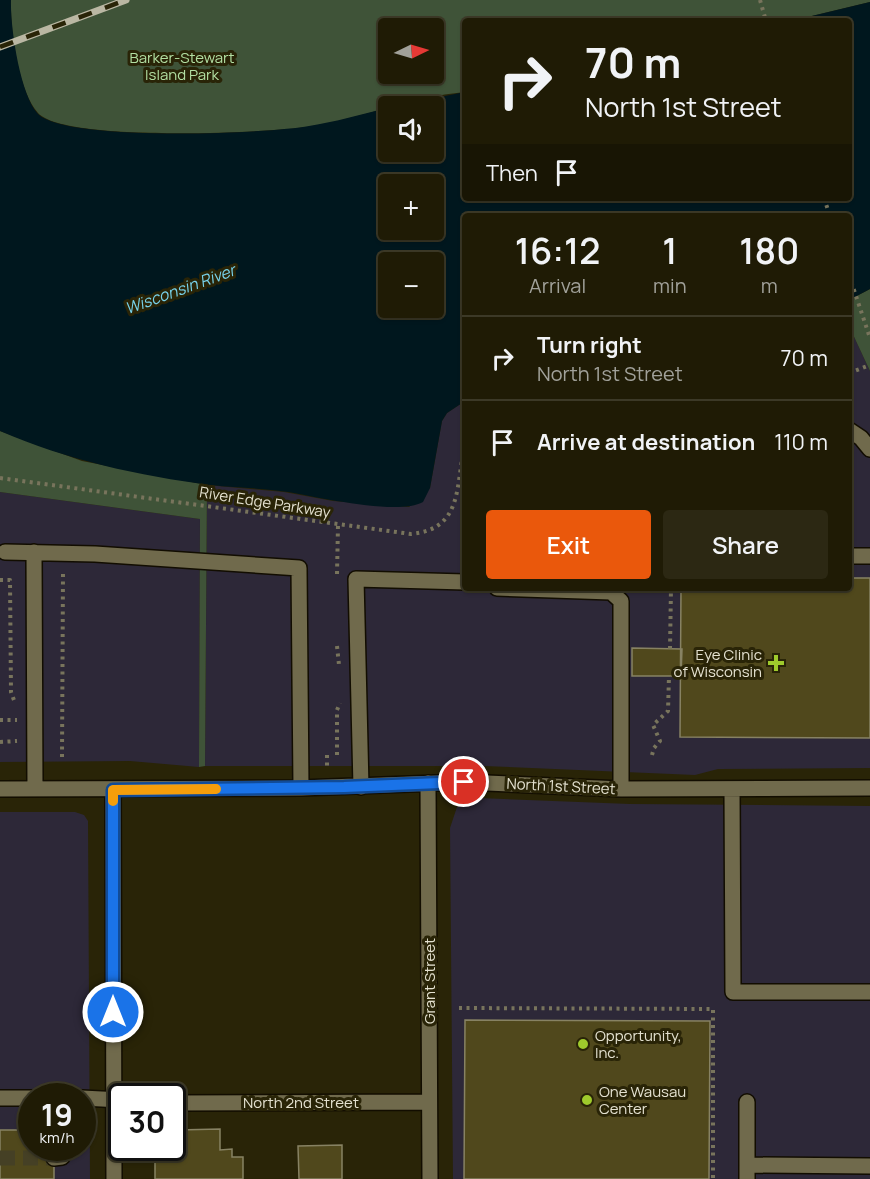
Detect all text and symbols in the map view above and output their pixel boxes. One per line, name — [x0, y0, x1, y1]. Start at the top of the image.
north arrow — [378, 18, 444, 84]
map controls — [378, 18, 444, 318]
text: 70 m — [585, 33, 681, 91]
icon: right — [486, 42, 564, 120]
park label: Barker-Stewart Island Park — [130, 47, 234, 85]
text: North 1st Street — [585, 88, 782, 125]
button: sound — [378, 96, 444, 162]
icon: arrive — [550, 156, 583, 189]
text: Then — [486, 158, 538, 188]
button: + — [378, 174, 444, 240]
text: 16:12 — [515, 226, 600, 275]
text: 1 — [662, 226, 677, 275]
text: 180 — [739, 226, 799, 275]
button: − — [378, 252, 444, 318]
water label: Wisconsin River — [122, 258, 240, 319]
text: Arrival — [529, 272, 586, 299]
text: min — [653, 272, 687, 299]
text: m — [761, 272, 778, 299]
text: Turn right — [537, 330, 642, 360]
icon: right — [486, 342, 519, 375]
text: 70 m — [780, 343, 828, 373]
text: North 1st Street — [537, 360, 683, 387]
icon: arrive — [486, 426, 519, 459]
text: Arrive at destination — [537, 427, 755, 457]
text: 110 m — [774, 427, 828, 457]
street label: River Edge Parkway — [198, 481, 332, 523]
button: Exit — [486, 510, 651, 579]
button: Share — [663, 510, 828, 579]
place label: Eye Clinic of Wisconsin — [674, 644, 762, 682]
marker: Eye Clinic of Wisconsin — [767, 654, 785, 672]
pin — [438, 756, 489, 807]
icon: arrive — [447, 765, 480, 798]
street label: North 1st Street — [506, 773, 616, 799]
street label: Grant Street — [419, 938, 440, 1024]
position arrow — [81, 980, 145, 1044]
place label: Opportunity, Inc. — [595, 1025, 682, 1063]
marker: Opportunity, Inc. — [576, 1037, 590, 1051]
place label: One Wausau Center — [599, 1081, 686, 1119]
speed limit sign: 30 — [108, 1083, 186, 1161]
street label: North 2nd Street — [243, 1092, 359, 1113]
marker: One Wausau Center — [580, 1093, 594, 1107]
text: 19 — [41, 1094, 73, 1135]
text: km/h — [40, 1127, 74, 1148]

